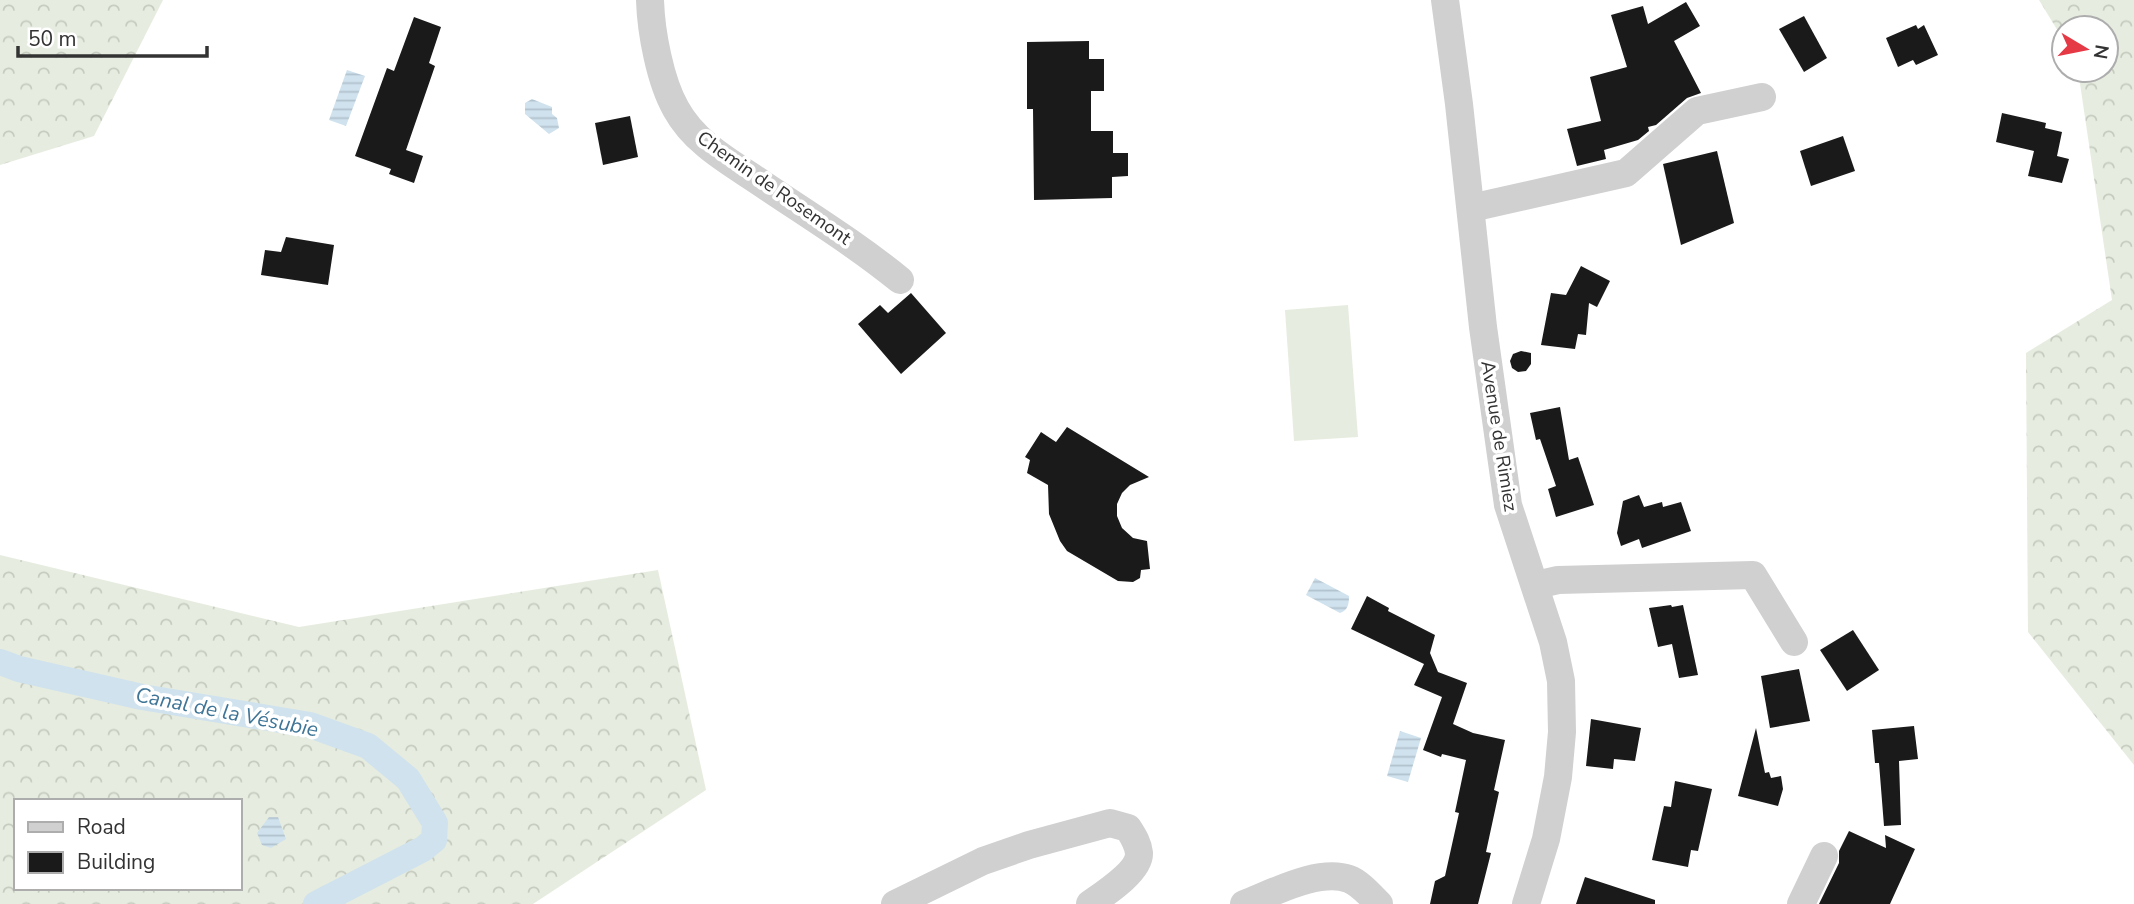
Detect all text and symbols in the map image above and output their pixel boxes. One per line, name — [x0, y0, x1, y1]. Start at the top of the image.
scale bar — [18, 14, 206, 58]
north arrow — [2050, 14, 2120, 84]
text: 50 m — [28, 25, 77, 53]
text: N — [2087, 43, 2115, 61]
street label: Chemin de Rosemont — [692, 125, 857, 251]
street label: Avenue de Rimiez — [1474, 359, 1524, 513]
water label: Canal de la Vésubie — [133, 681, 321, 743]
legend — [14, 799, 242, 890]
text: Road — [77, 813, 126, 841]
text: Building — [77, 848, 155, 876]

